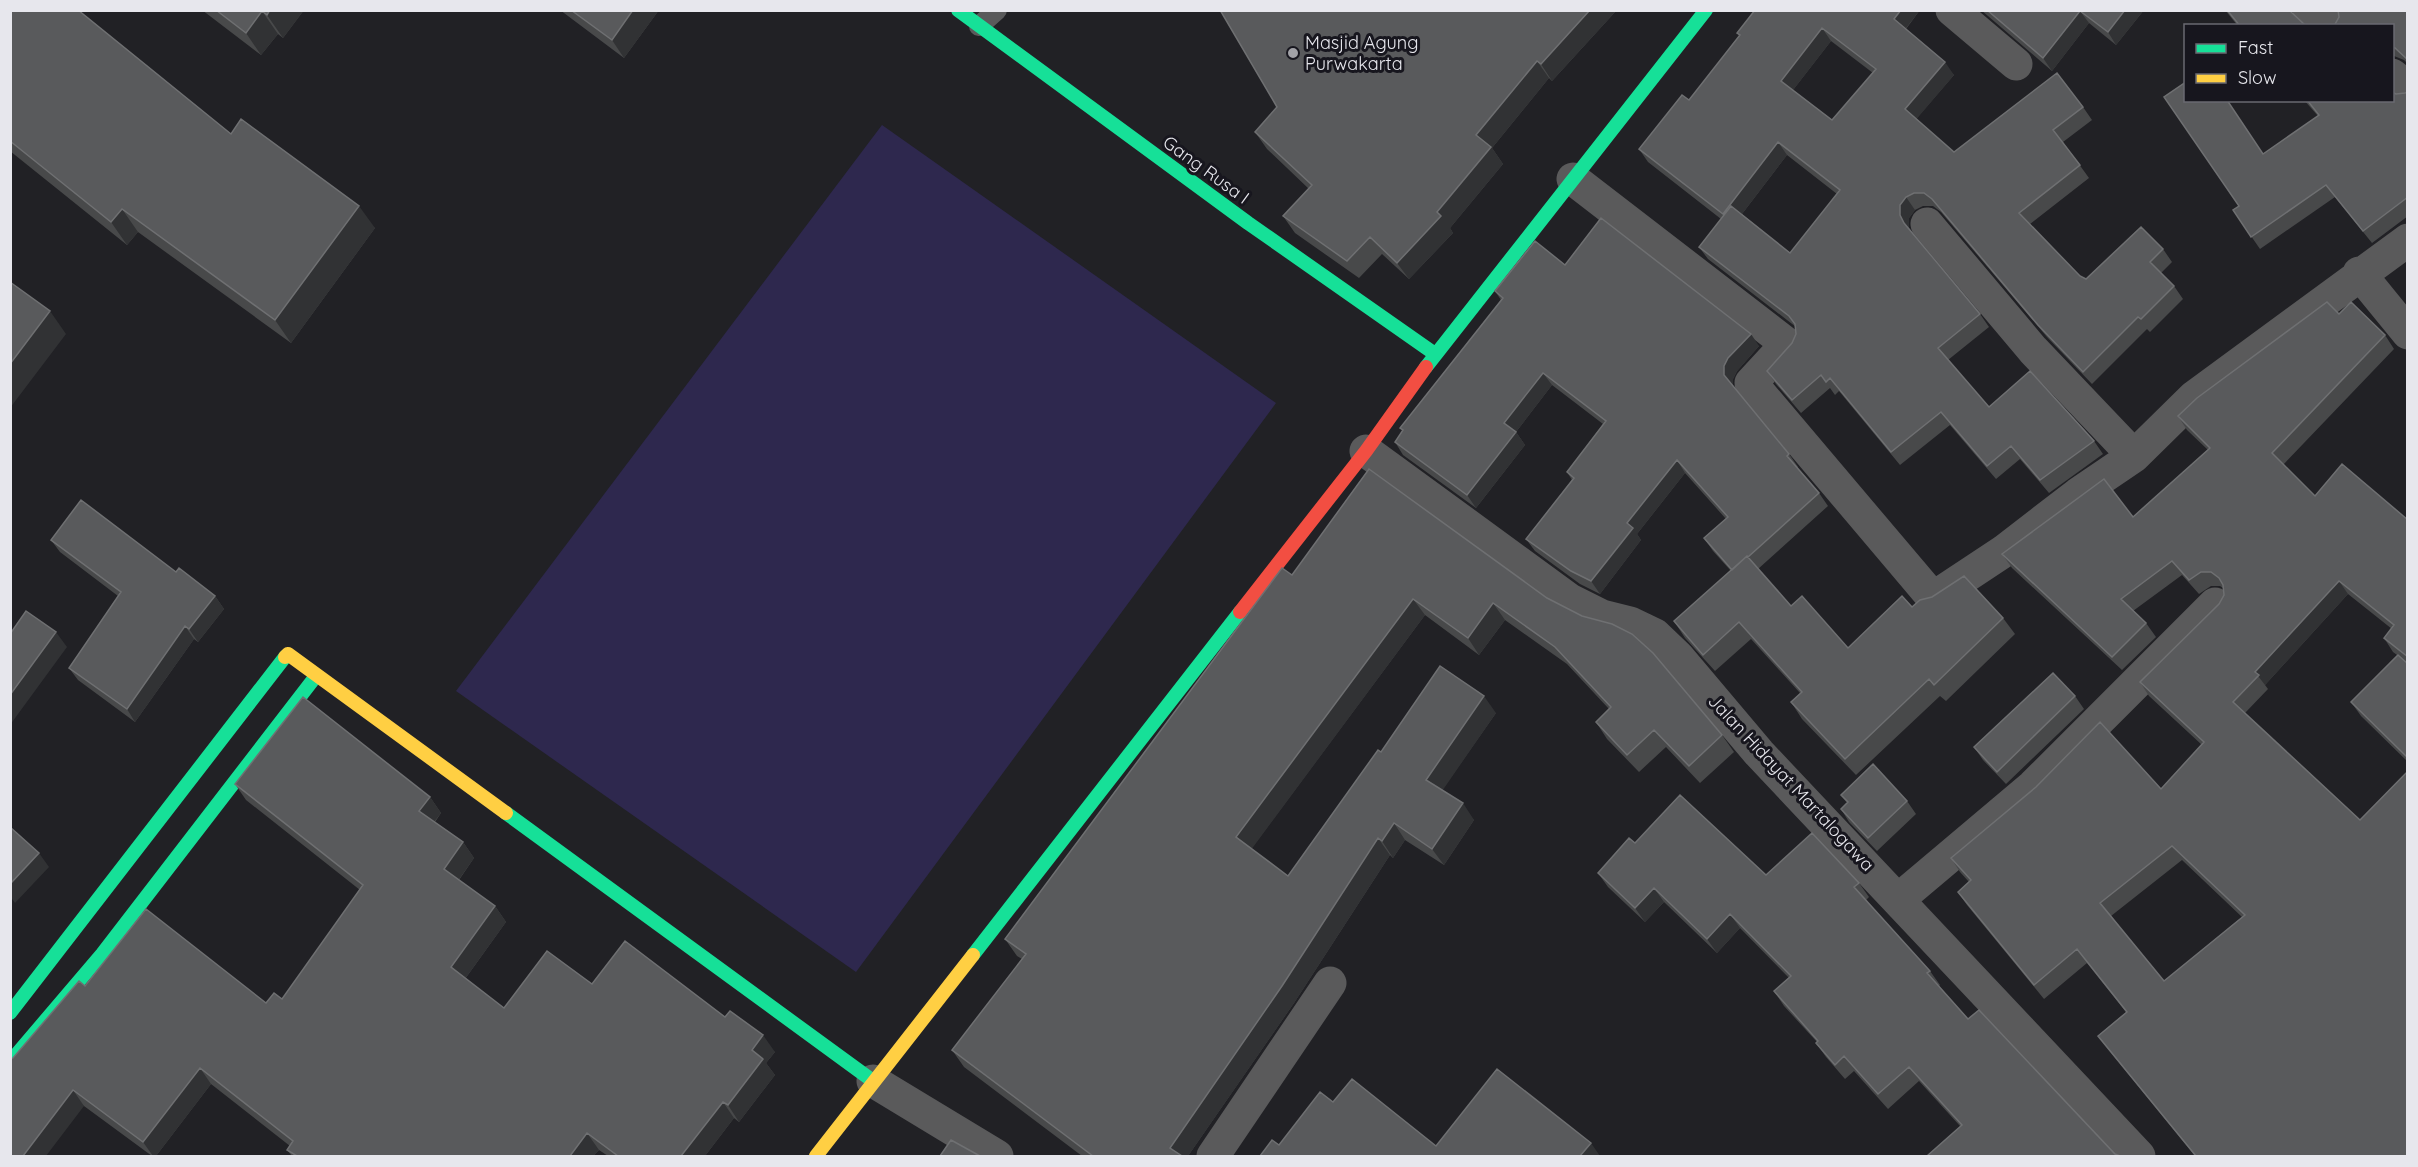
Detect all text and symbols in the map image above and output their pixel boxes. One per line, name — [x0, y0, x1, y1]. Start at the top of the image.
legend — [2184, 24, 2394, 102]
place label: Masjid Agung Purwakarta — [1305, 31, 1418, 75]
text: Fast — [2238, 36, 2273, 59]
marker: Masjid Agung Purwakarta — [1286, 46, 1300, 60]
text: Slow — [2238, 66, 2276, 89]
street label: Gang Rusa I — [1159, 131, 1254, 209]
street label: Jalan Hidayat Martalogawa — [1703, 689, 1879, 876]

